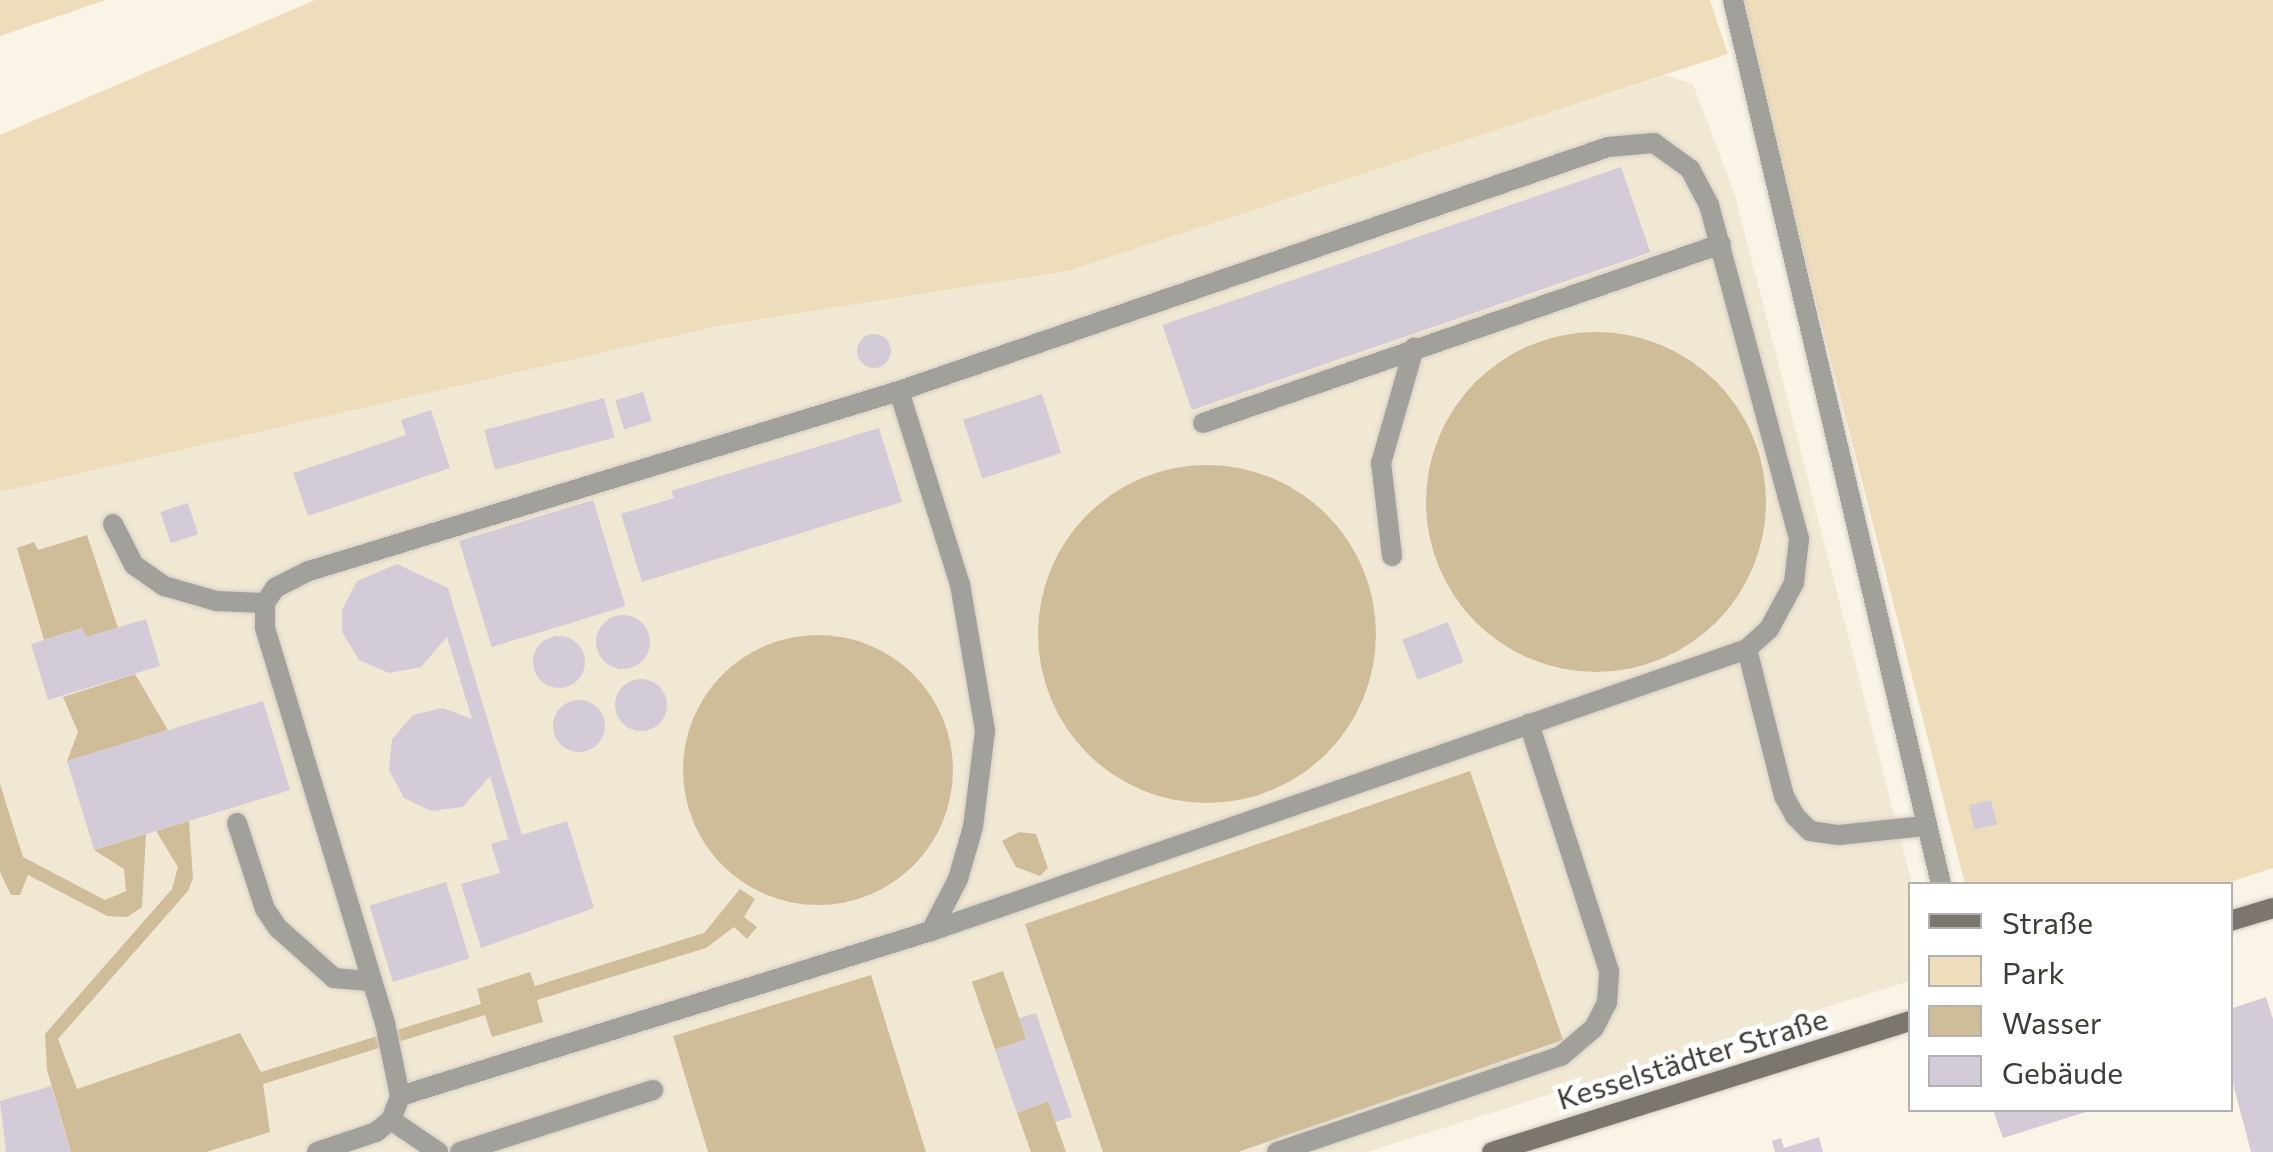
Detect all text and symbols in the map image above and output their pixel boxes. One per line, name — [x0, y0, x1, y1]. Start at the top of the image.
legend — [1908, 882, 2233, 1112]
text: Straße — [2002, 903, 2093, 940]
text: Park — [2002, 953, 2065, 990]
street label: Kesselstädter Straße — [1552, 1000, 1832, 1116]
text: Wasser — [2002, 1003, 2102, 1040]
text: Gebäude — [2002, 1053, 2123, 1090]

